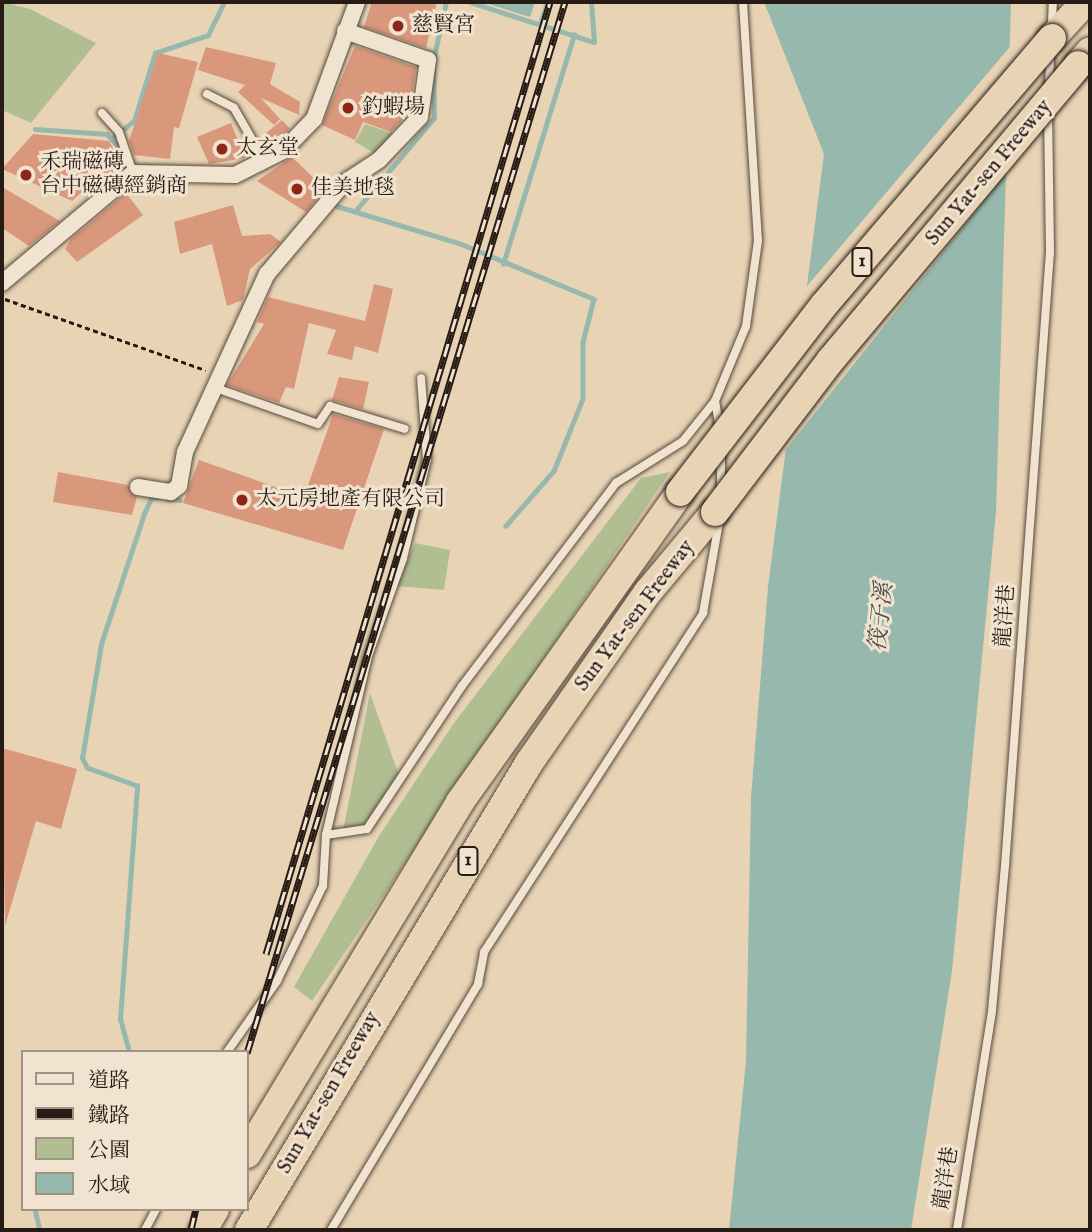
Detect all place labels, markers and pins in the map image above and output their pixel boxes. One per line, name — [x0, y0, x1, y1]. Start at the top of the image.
place label: 慈賢宮 — [412, 13, 475, 39]
marker: 慈賢宮 — [390, 18, 406, 34]
place label: 釣蝦場 — [362, 95, 425, 121]
marker: 釣蝦場 — [340, 100, 356, 116]
place label: 太玄堂 — [236, 136, 299, 162]
marker: 太玄堂 — [214, 141, 230, 157]
place label: 禾瑞磁磚 台中磁磚經銷商 — [40, 150, 187, 200]
marker: 禾瑞磁磚 台中磁磚經銷商 — [18, 167, 34, 183]
place label: 佳美地毯 — [311, 176, 395, 202]
marker: 佳美地毯 — [289, 181, 305, 197]
place label: 太元房地產有限公司 — [256, 487, 445, 513]
marker: 太元房地產有限公司 — [234, 492, 250, 508]

